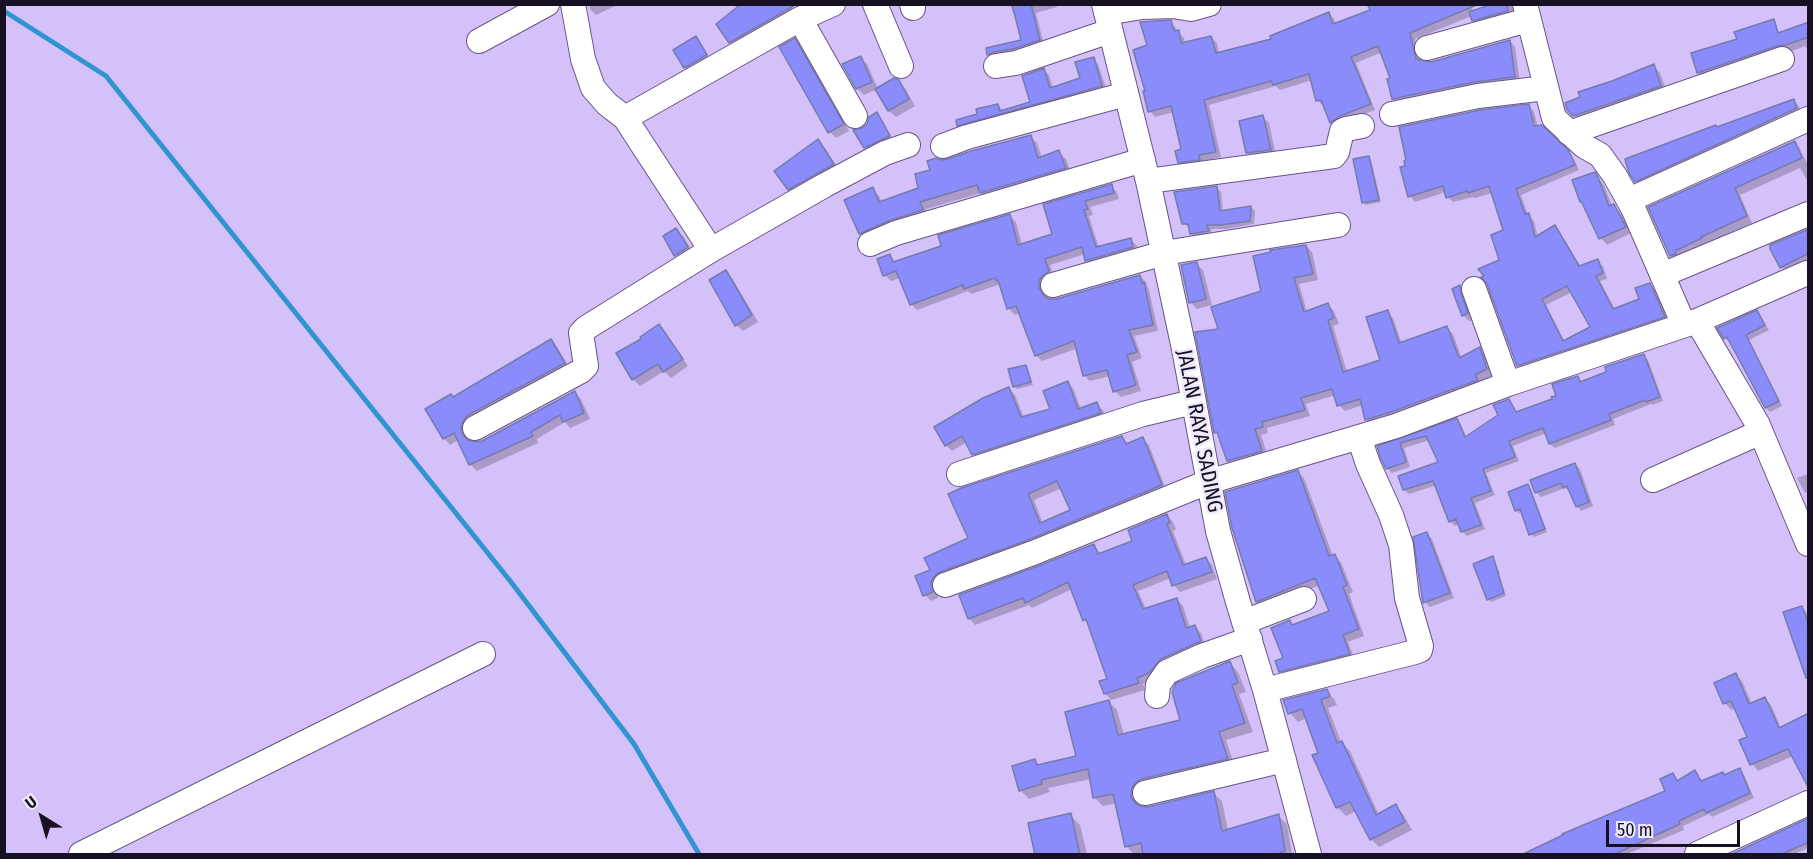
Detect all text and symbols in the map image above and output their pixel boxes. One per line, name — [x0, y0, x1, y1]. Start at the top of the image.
street label: JALAN RAYA SADING — [1171, 347, 1227, 515]
north arrow — [12, 787, 72, 847]
text: U — [21, 792, 40, 813]
scale bar — [1609, 808, 1742, 846]
text: 50 m — [1617, 819, 1653, 841]

